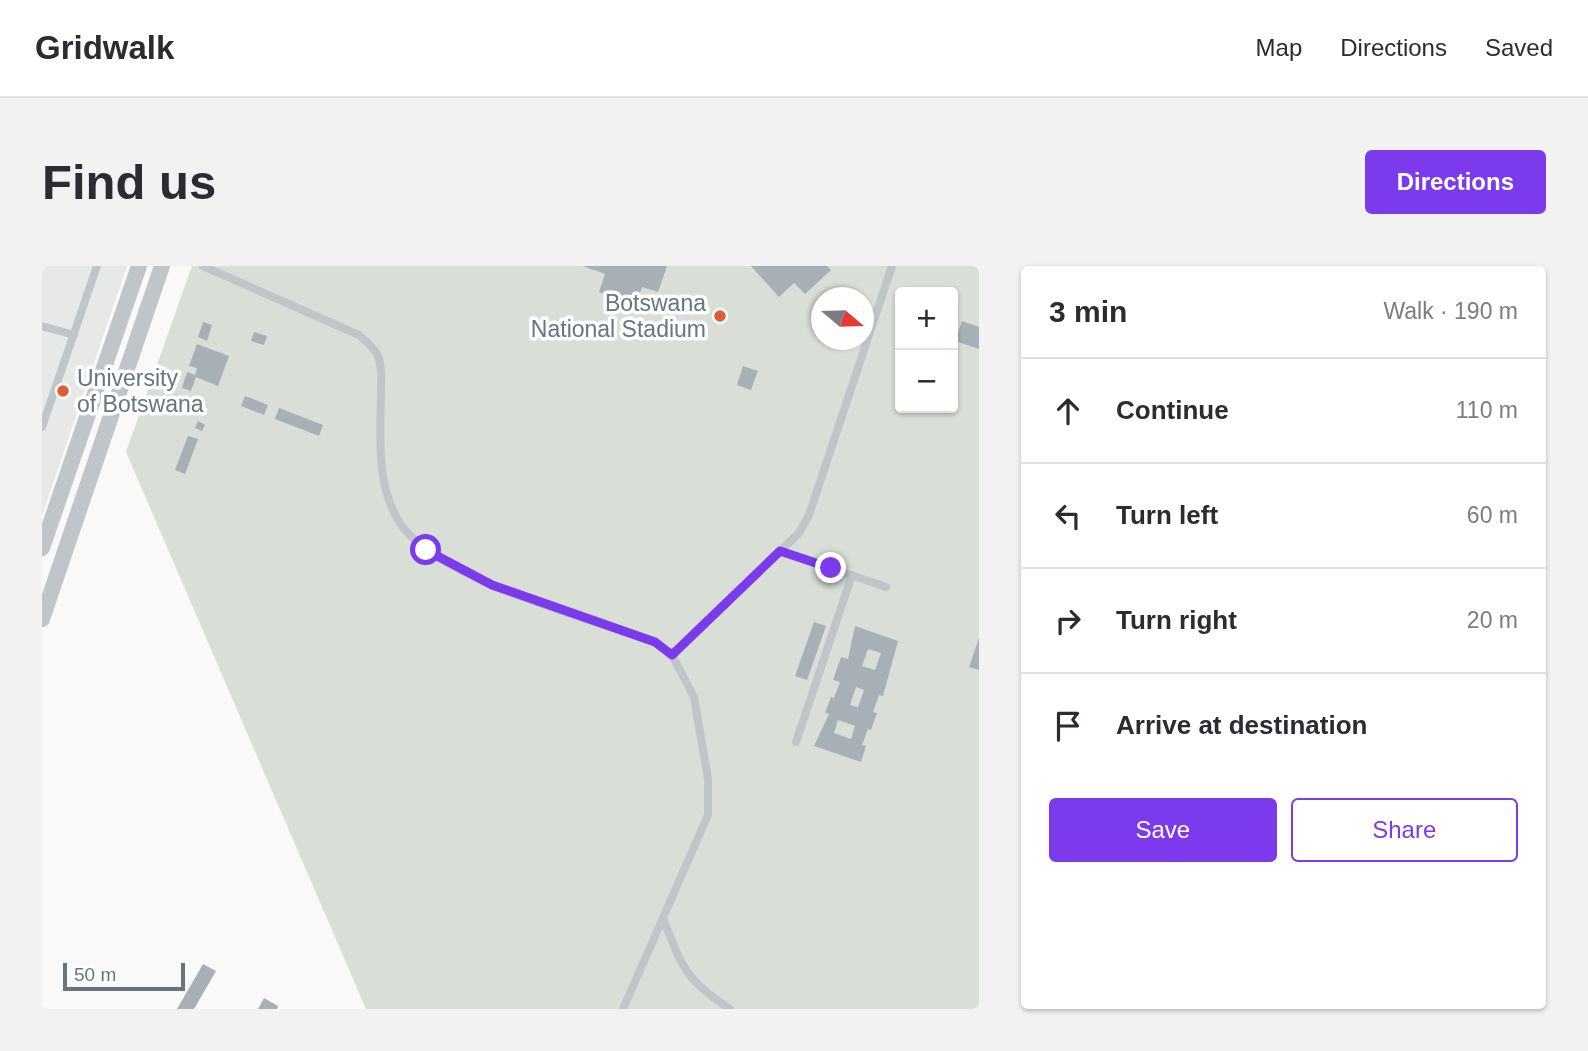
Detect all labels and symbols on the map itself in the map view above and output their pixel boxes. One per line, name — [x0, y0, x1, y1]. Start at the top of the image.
north arrow — [811, 287, 874, 350]
place label: Botswana National Stadium — [531, 290, 706, 342]
marker: Botswana National Stadium — [712, 308, 728, 324]
place label: University of Botswana — [77, 365, 204, 417]
marker: University of Botswana — [55, 383, 71, 399]
route start — [410, 534, 441, 565]
route end — [815, 552, 846, 583]
scale bar — [63, 960, 186, 992]

